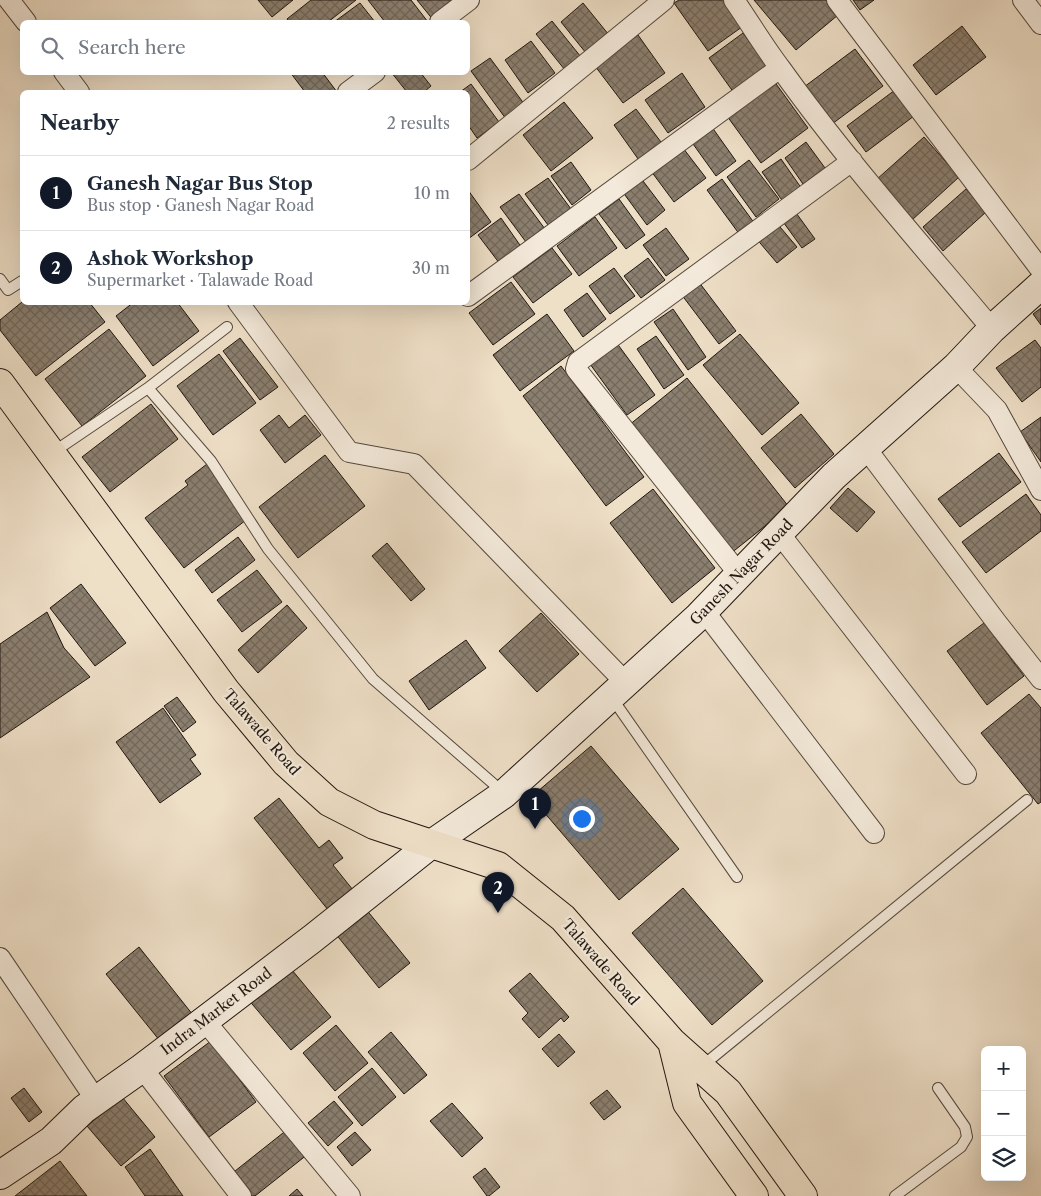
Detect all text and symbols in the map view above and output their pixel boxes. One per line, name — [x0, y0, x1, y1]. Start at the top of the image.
search box — [20, 20, 470, 75]
icon: search — [38, 34, 66, 62]
text: Search here — [78, 36, 186, 59]
text: Nearby — [40, 110, 119, 135]
text: 2 results — [387, 113, 450, 133]
text: Ganesh Nagar Bus Stop — [87, 172, 313, 195]
text: 1 — [52, 183, 60, 203]
text: 10 m — [414, 183, 450, 203]
text: Bus stop · Ganesh Nagar Road — [87, 195, 314, 215]
text: Ashok Workshop — [87, 247, 253, 270]
text: 2 — [51, 258, 61, 278]
text: 30 m — [412, 258, 450, 278]
text: Supermarket · Talawade Road — [87, 270, 313, 290]
street label: Ganesh Nagar Road — [685, 515, 797, 629]
street label: Talawade Road — [219, 685, 305, 779]
pin: 1 — [519, 788, 551, 829]
your location — [569, 806, 595, 832]
pin: 2 — [482, 872, 514, 913]
street label: Talawade Road — [558, 915, 644, 1009]
street label: Indra Market Road — [157, 963, 275, 1059]
map controls — [981, 1046, 1026, 1181]
button: + — [981, 1046, 1026, 1091]
button: − — [981, 1091, 1026, 1136]
button: layers — [981, 1136, 1026, 1181]

